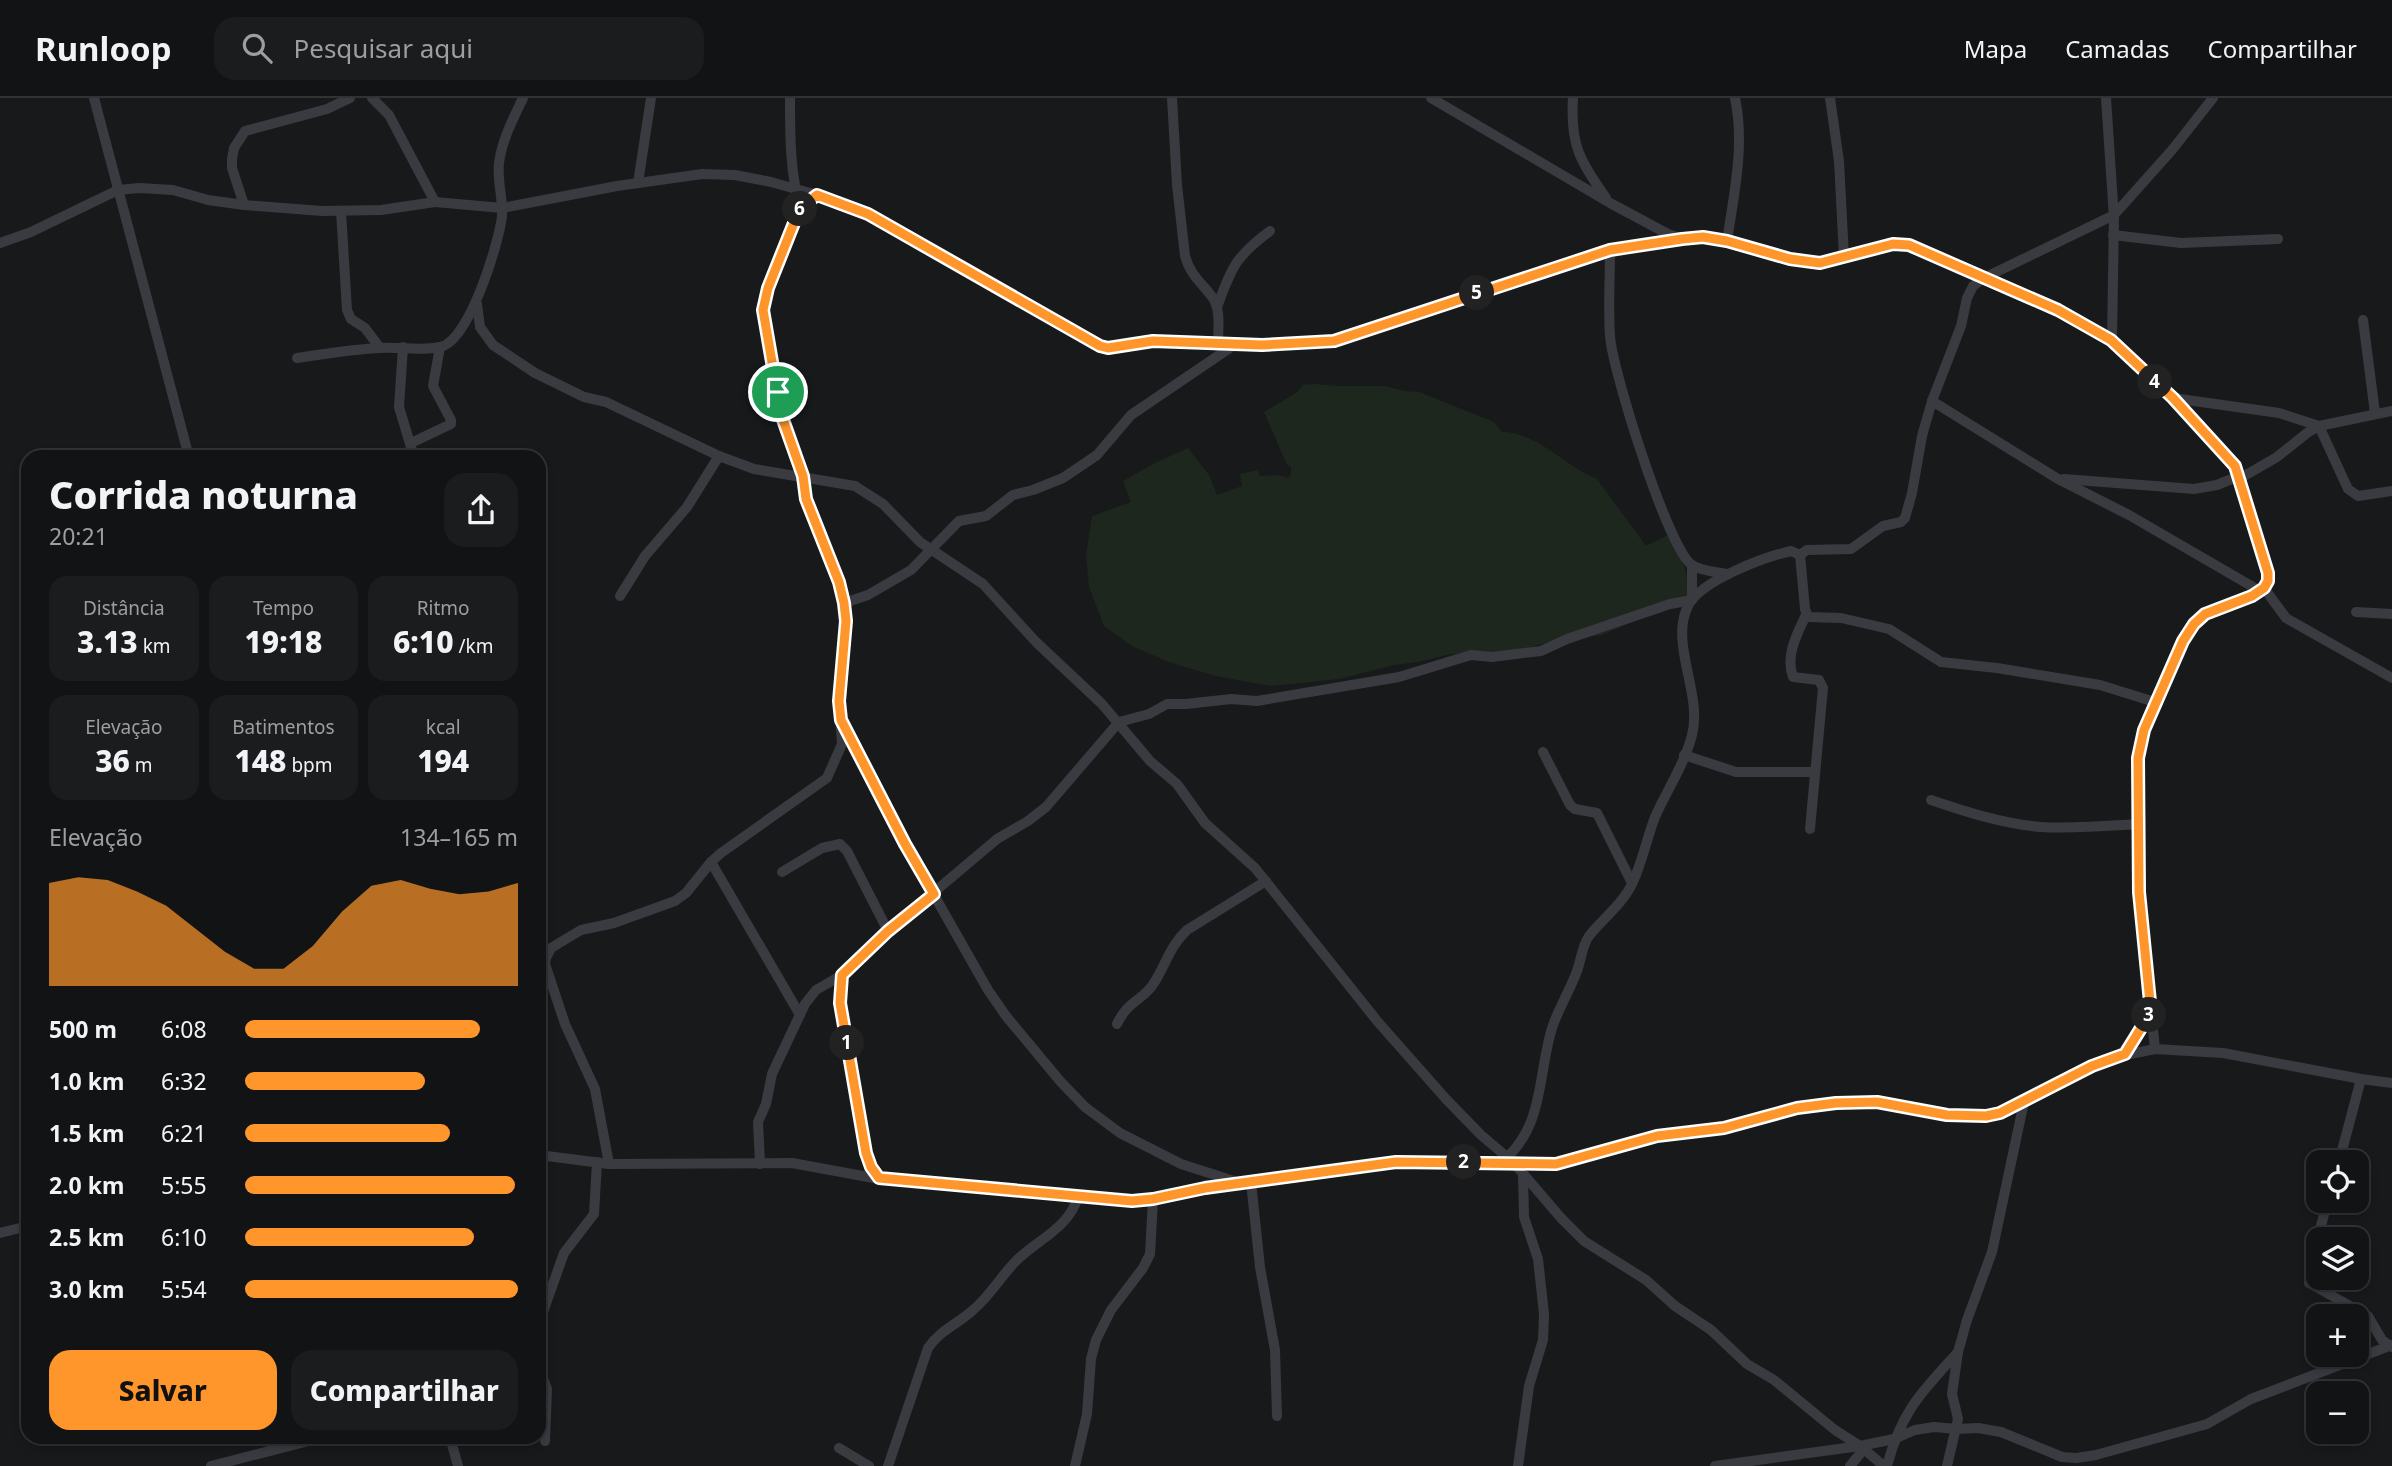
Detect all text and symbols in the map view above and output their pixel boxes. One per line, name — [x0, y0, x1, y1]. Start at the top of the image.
search box — [214, 17, 704, 80]
text: Runloop — [35, 26, 172, 71]
icon: search — [238, 29, 276, 67]
text: Pesquisar aqui — [294, 30, 473, 66]
text: Mapa — [1964, 32, 2027, 65]
text: Camadas — [2065, 32, 2169, 65]
text: Compartilhar — [2207, 32, 2357, 65]
pin: 6 — [782, 192, 818, 226]
text: 6 — [794, 195, 805, 221]
pin: 5 — [1460, 276, 1494, 310]
text: 5 — [1471, 279, 1482, 305]
pin — [748, 362, 808, 422]
pin: 4 — [2138, 364, 2172, 400]
text: 4 — [2149, 368, 2160, 394]
icon: arrive — [759, 373, 797, 411]
text: Corrida noturna — [49, 468, 358, 520]
button: share — [444, 473, 518, 547]
text: 20:21 — [49, 520, 108, 552]
text: Distância — [83, 595, 165, 621]
text: Tempo — [253, 595, 314, 621]
text: Ritmo — [417, 595, 470, 621]
text: 3.13 — [77, 621, 138, 662]
text: 19:18 — [245, 621, 322, 662]
text: 6:10 — [393, 621, 453, 662]
text: km — [138, 633, 171, 659]
text: /km — [453, 633, 493, 659]
text: Elevação — [85, 714, 163, 740]
text: Batimentos — [232, 714, 335, 740]
text: kcal — [426, 714, 461, 740]
text: 36 — [95, 740, 130, 781]
text: 148 — [234, 740, 286, 781]
text: 194 — [417, 740, 469, 781]
text: m — [130, 752, 153, 778]
text: bpm — [286, 752, 333, 778]
text: Elevação — [49, 821, 143, 853]
text: 134–165 m — [400, 821, 518, 853]
pin: 3 — [2132, 998, 2166, 1032]
text: 3 — [2143, 1001, 2154, 1027]
text: 500 m — [49, 1013, 117, 1045]
text: 6:08 — [161, 1013, 207, 1045]
pin: 1 — [830, 1026, 864, 1060]
text: 1 — [841, 1029, 852, 1055]
text: 1.0 km — [49, 1065, 124, 1097]
text: 6:32 — [161, 1065, 207, 1097]
text: 1.5 km — [49, 1117, 124, 1149]
text: 6:21 — [161, 1117, 207, 1149]
pin: 2 — [1446, 1144, 1482, 1180]
text: 2 — [1458, 1148, 1469, 1174]
map controls — [2306, 1150, 2369, 1444]
button: locate — [2306, 1150, 2369, 1213]
text: 2.0 km — [49, 1169, 124, 1201]
text: 5:55 — [161, 1169, 207, 1201]
text: 2.5 km — [49, 1221, 124, 1253]
text: 6:10 — [161, 1221, 207, 1253]
button: layers — [2306, 1227, 2369, 1290]
text: 3.0 km — [49, 1273, 124, 1305]
text: 5:54 — [161, 1273, 207, 1305]
button: + — [2306, 1304, 2369, 1367]
button: Salvar — [49, 1350, 277, 1430]
button: Compartilhar — [291, 1350, 518, 1430]
button: − — [2306, 1381, 2369, 1444]

